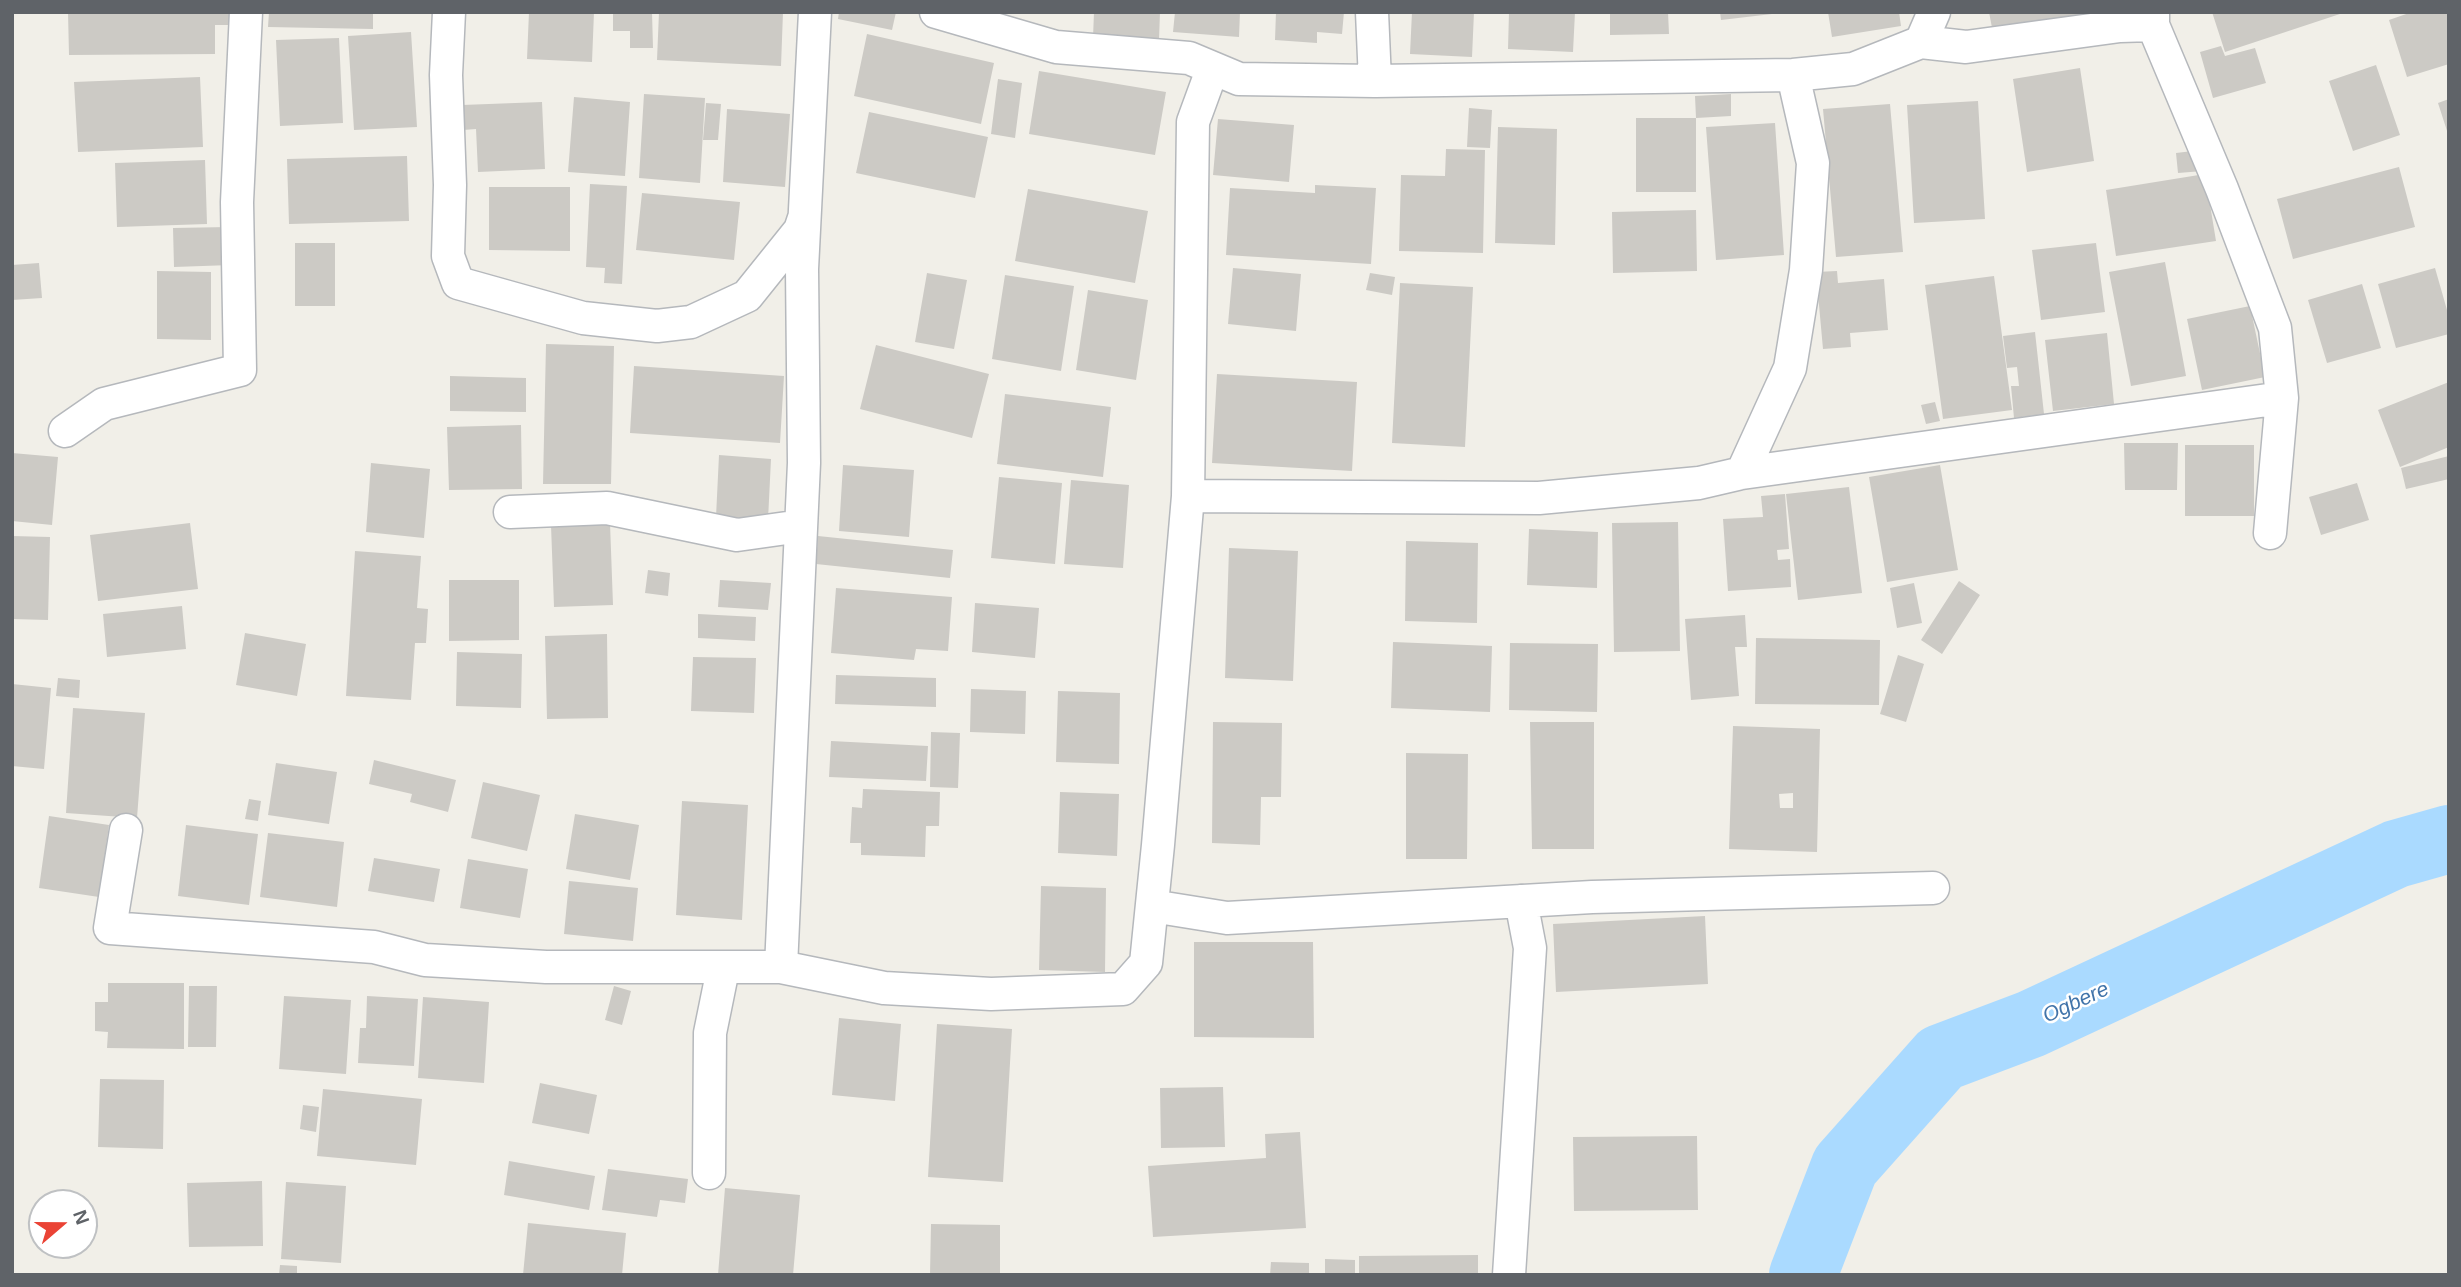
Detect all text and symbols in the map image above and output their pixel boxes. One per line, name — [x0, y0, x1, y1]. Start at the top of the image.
water label: Ogbere — [2039, 977, 2113, 1029]
north arrow — [28, 1189, 98, 1259]
text: N — [69, 1207, 94, 1227]

